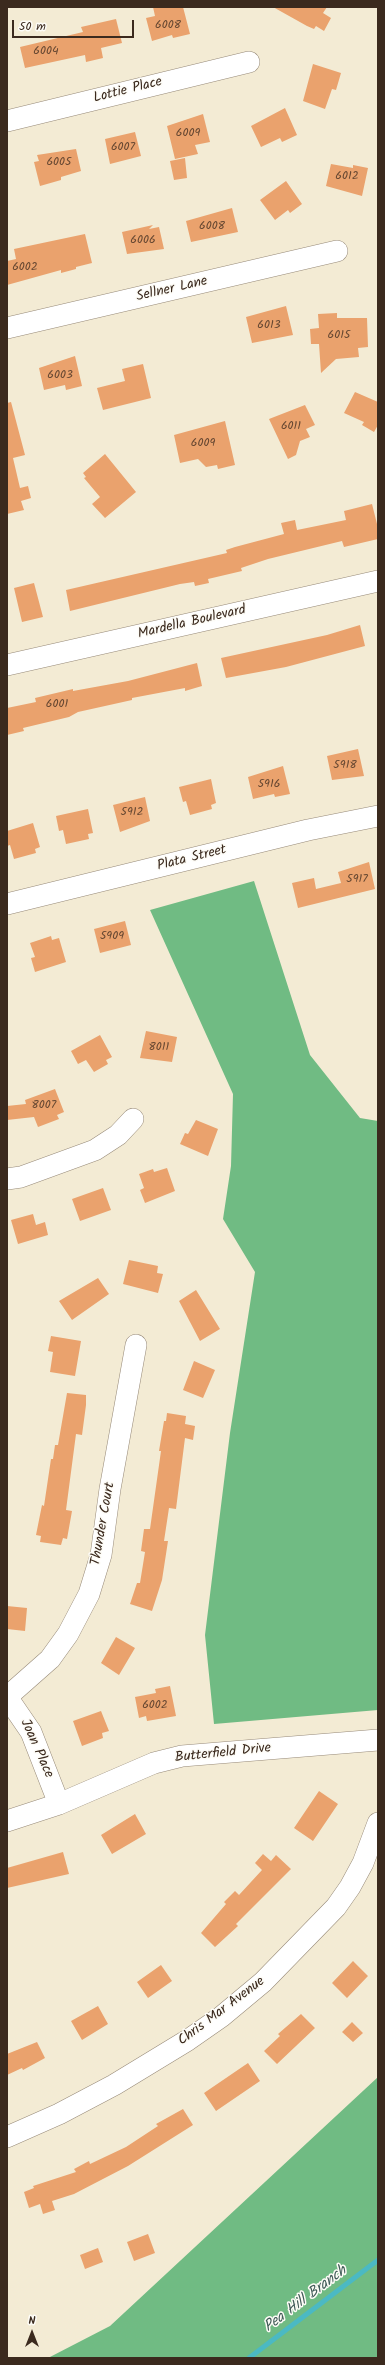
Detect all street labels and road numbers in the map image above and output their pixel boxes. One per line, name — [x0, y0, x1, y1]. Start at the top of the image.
street label: Lottie Place — [92, 74, 164, 108]
street label: Sellner Lane — [135, 274, 209, 306]
street label: Mardella Boulevard — [136, 602, 248, 644]
street label: Plata Street — [156, 842, 228, 876]
street label: Thunder Court — [88, 1481, 120, 1567]
street label: Joan Place — [16, 1717, 56, 1781]
street label: Butterfield Drive — [174, 1741, 272, 1767]
street label: Chris Mar Avenue — [175, 1974, 269, 2050]

